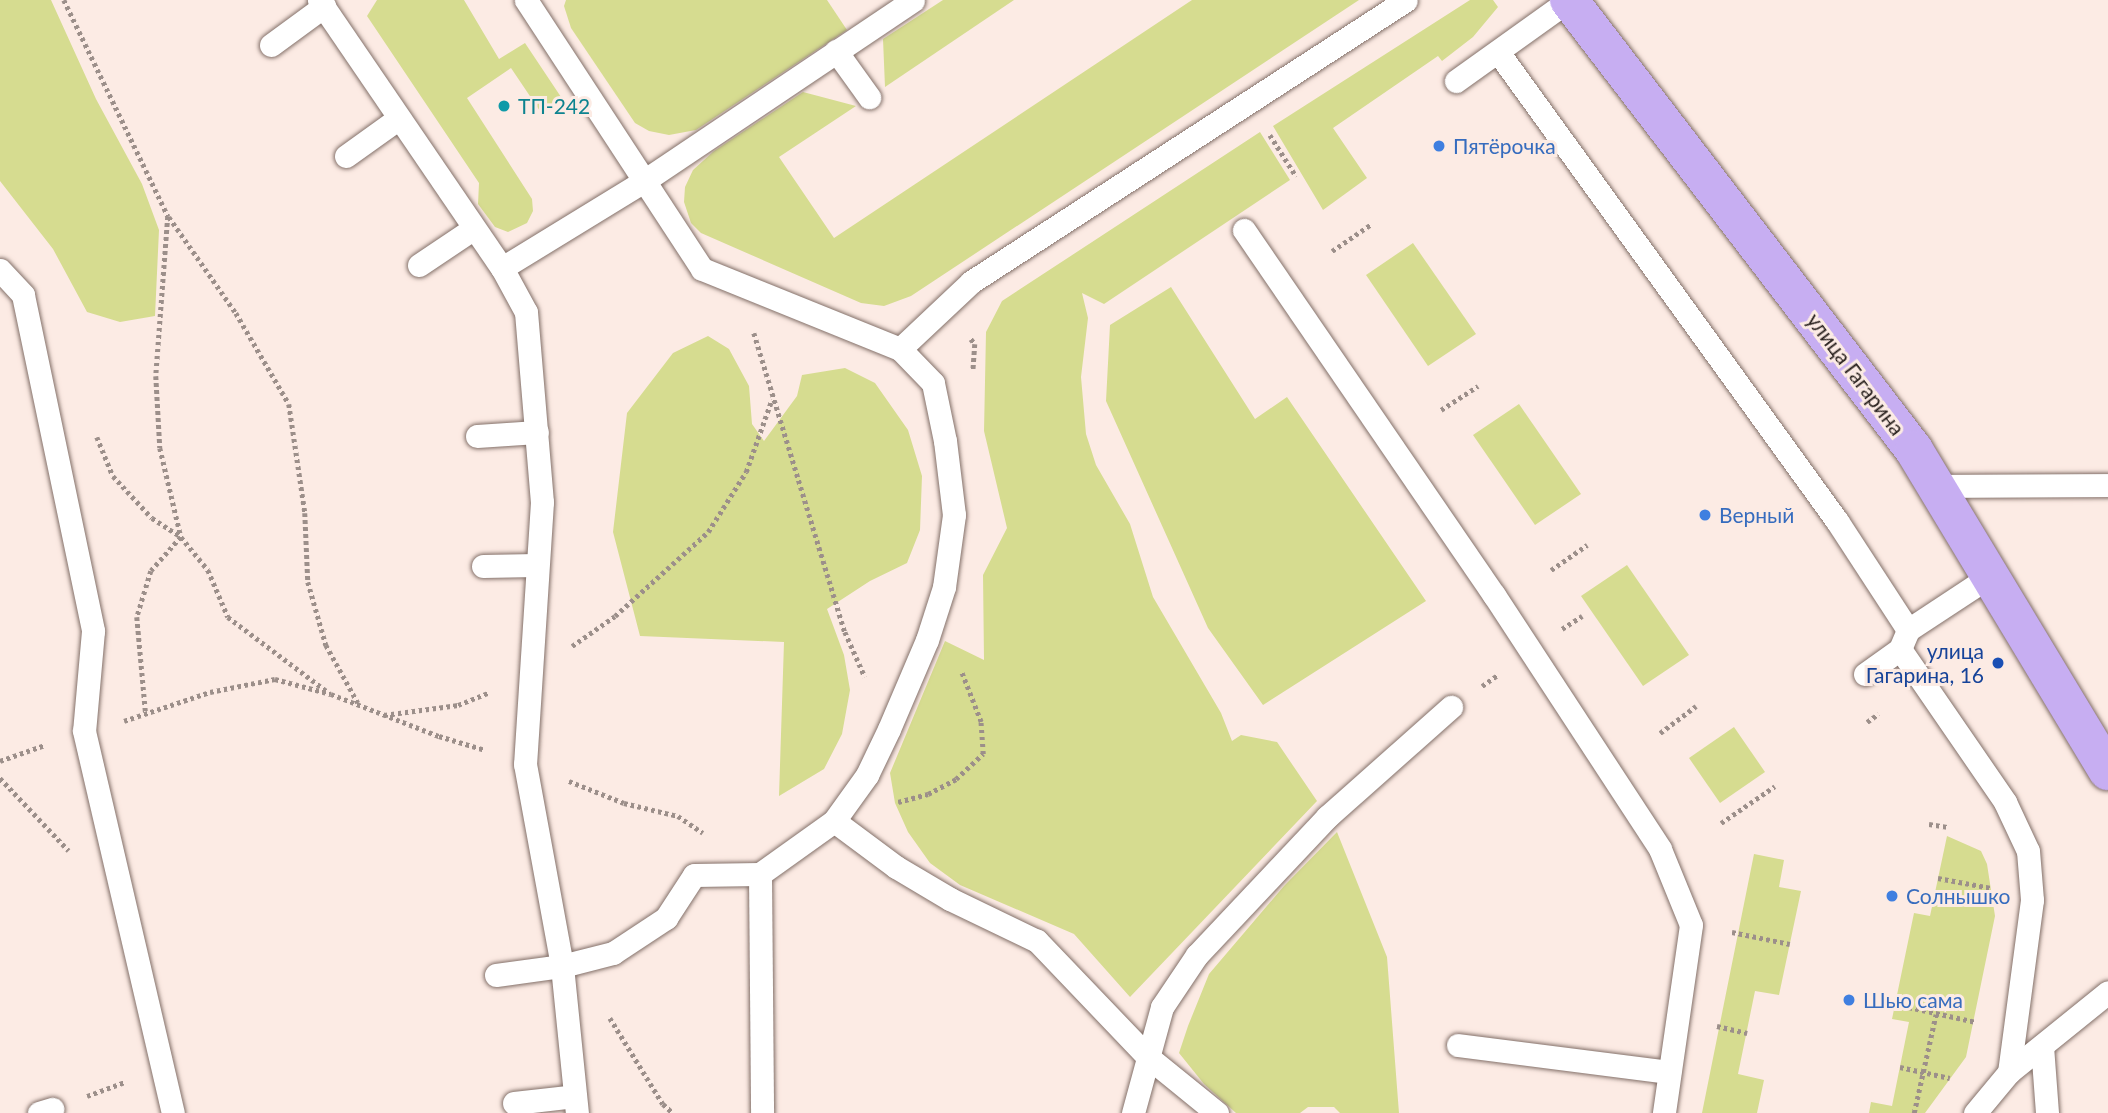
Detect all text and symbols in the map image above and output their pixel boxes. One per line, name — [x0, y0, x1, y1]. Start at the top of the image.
place label: ТП-242 — [518, 93, 590, 119]
marker: ТП-242 — [496, 98, 512, 114]
place label: Пятёрочка — [1453, 133, 1556, 159]
marker: Пятёрочка — [1431, 138, 1447, 154]
street label: улица Гагарина — [1802, 308, 1910, 440]
place label: Верный — [1719, 502, 1794, 528]
marker: Верный — [1697, 507, 1713, 523]
place label: улица Гагарина, 16 — [1866, 638, 1984, 688]
marker: улица Гагарина, 16 — [1990, 655, 2006, 671]
place label: Солнышко — [1906, 883, 2010, 909]
marker: Солнышко — [1884, 888, 1900, 904]
place label: Шью сама — [1863, 987, 1963, 1013]
marker: Шью сама — [1841, 992, 1857, 1008]

